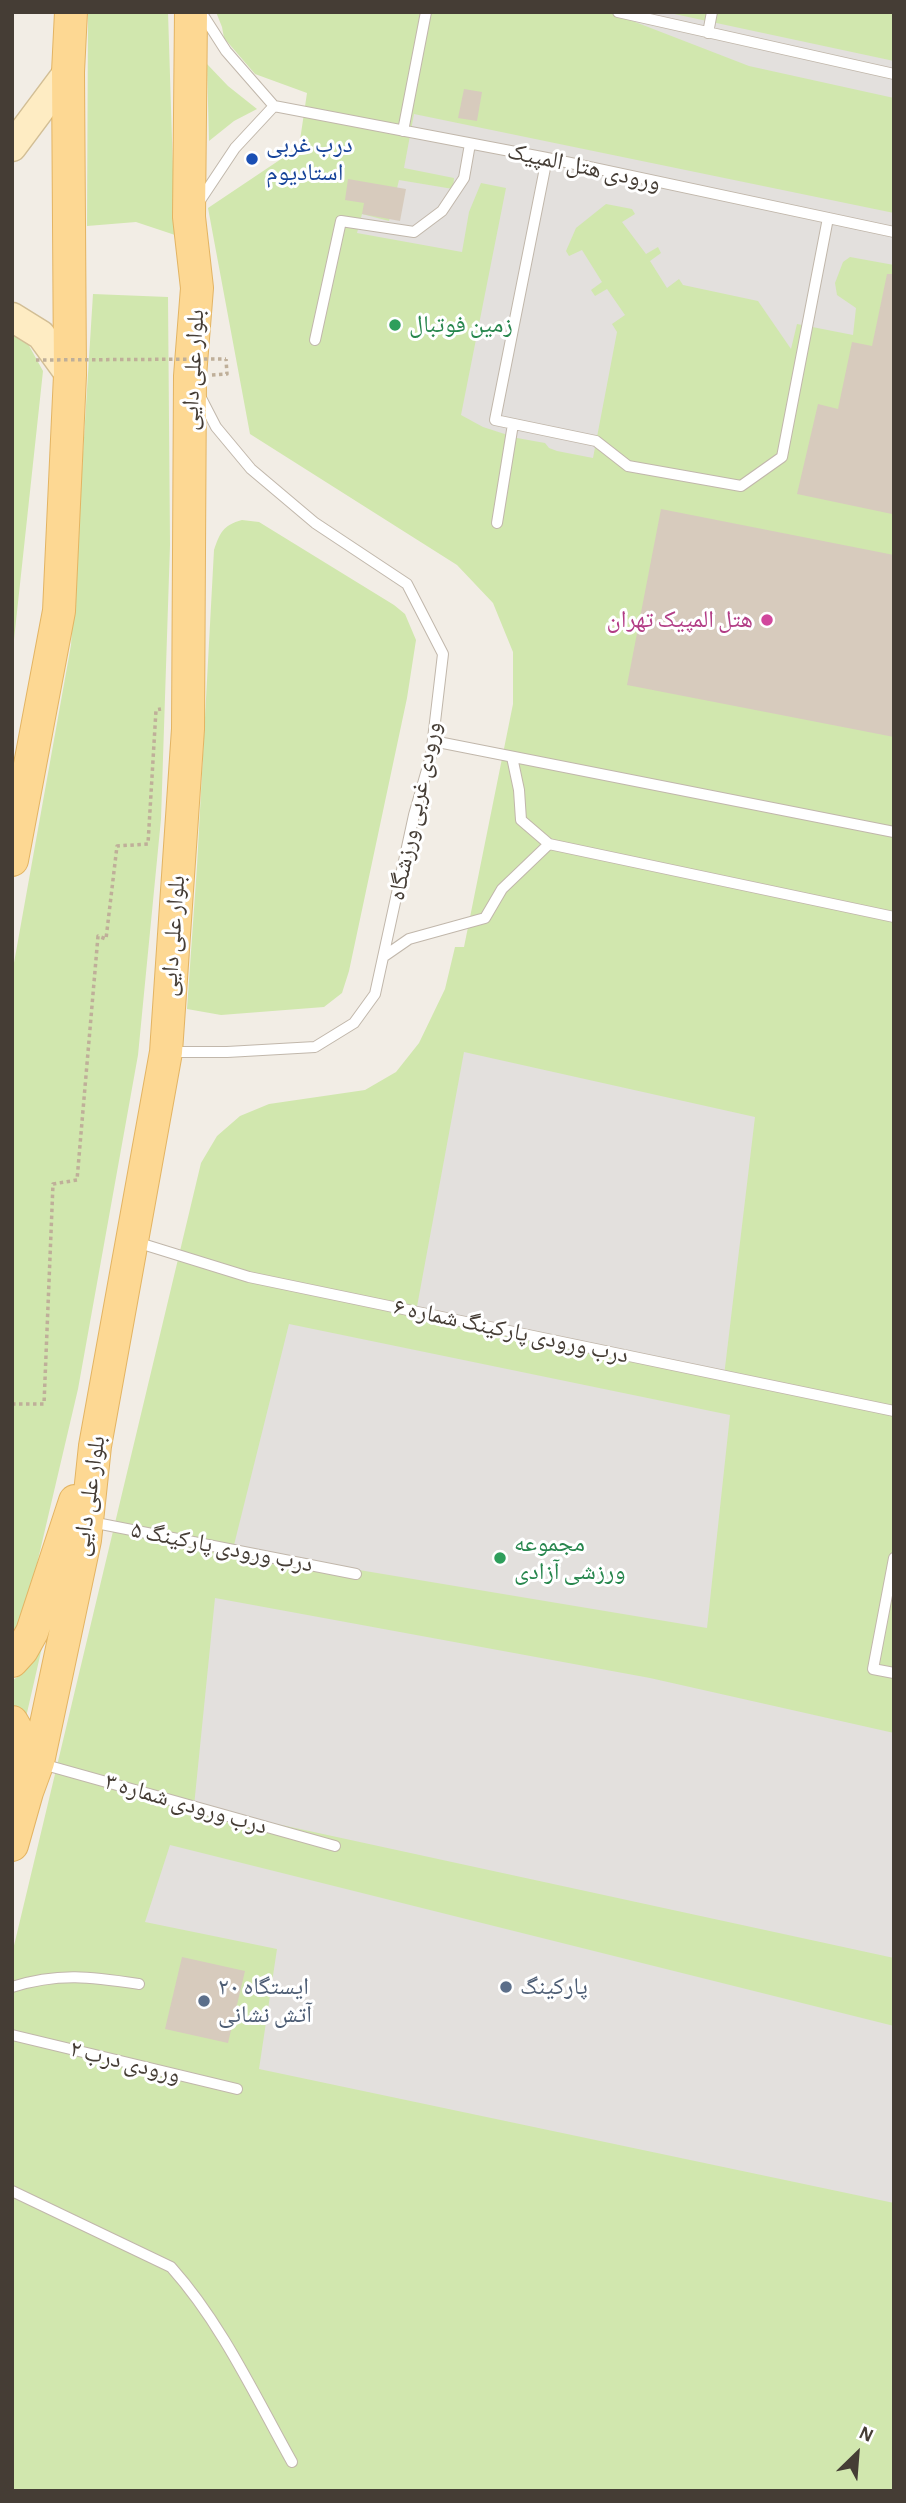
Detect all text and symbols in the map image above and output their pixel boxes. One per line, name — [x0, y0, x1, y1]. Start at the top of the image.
place label: درب غربی استادیوم — [266, 131, 353, 187]
street label: ورودی هتل المپیک — [505, 137, 663, 197]
marker: درب غربی استادیوم — [244, 151, 260, 167]
street label: بلوار علی دایی — [175, 309, 211, 431]
place label: زمین فوتبال — [409, 311, 513, 339]
marker: زمین فوتبال — [387, 317, 403, 333]
place label: هتل المپیک تهران — [607, 606, 753, 634]
marker: هتل المپیک تهران — [759, 612, 775, 628]
street label: ورودی غربی ورزشگاه — [382, 719, 448, 903]
street label: بلوار علی دایی — [154, 874, 192, 998]
street label: درب ورودی پارکینگ شماره ۶ — [391, 1292, 631, 1370]
street label: بلوار علی دایی — [66, 1434, 112, 1558]
street label: درب ورودی پارکینگ ۵ — [129, 1515, 315, 1579]
place label: مجموعه ورزشی آزادی — [514, 1530, 625, 1586]
marker: مجموعه ورزشی آزادی — [492, 1550, 508, 1566]
street label: درب ورودی شماره ۳ — [101, 1767, 271, 1841]
place label: ایستگاه ۲۰ آتش نشانی — [218, 1973, 312, 2029]
place label: پارکینگ — [520, 1973, 588, 2001]
marker: پارکینگ — [498, 1979, 514, 1995]
marker: ایستگاه ۲۰ آتش نشانی — [196, 1993, 212, 2009]
street label: ورودی درب ۲ — [67, 2034, 183, 2090]
north arrow — [822, 2419, 892, 2489]
text: N — [856, 2423, 876, 2446]

